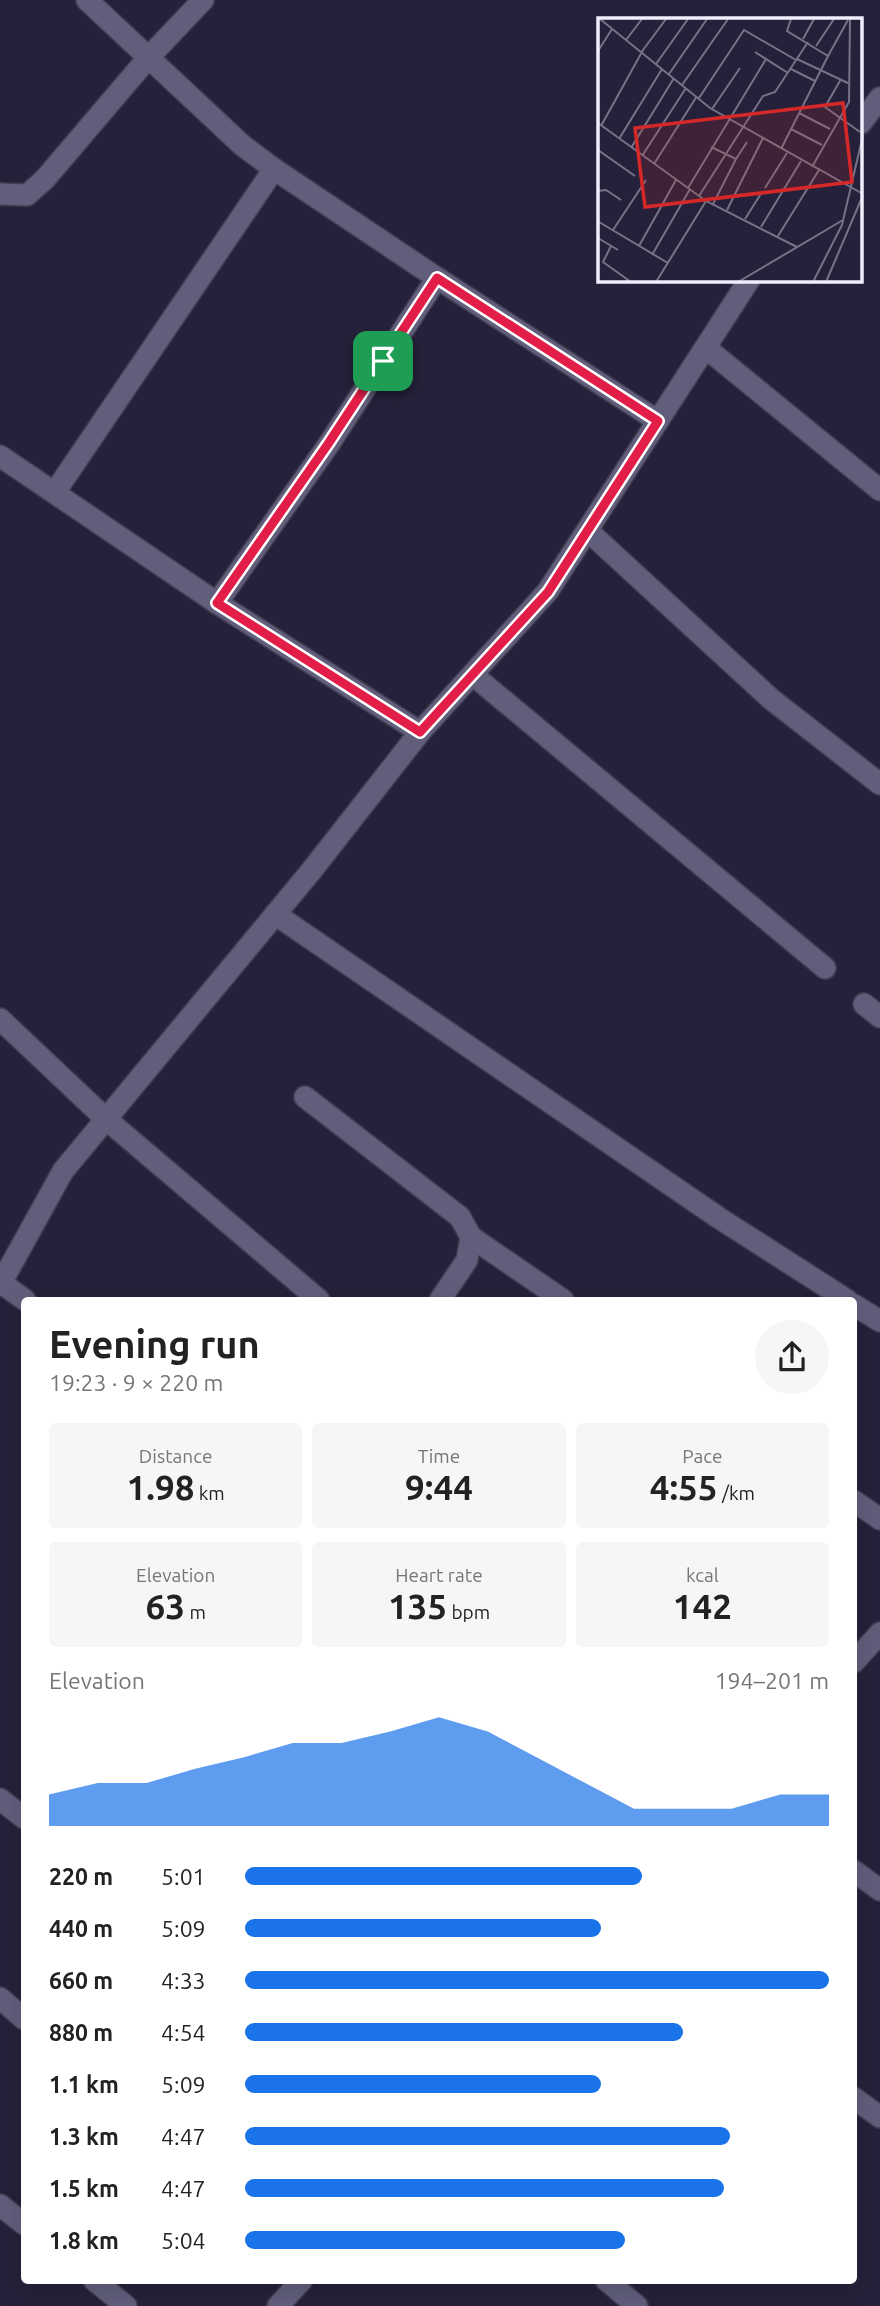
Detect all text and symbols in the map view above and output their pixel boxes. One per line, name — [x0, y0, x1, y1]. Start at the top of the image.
inset map — [598, 18, 862, 282]
pin — [353, 331, 413, 391]
icon: arrive — [364, 342, 402, 380]
button: share — [755, 1320, 829, 1394]
text: Evening run — [49, 1323, 260, 1365]
text: 19:23 · 9 × 220 m — [49, 1370, 223, 1395]
text: Distance — [139, 1445, 212, 1467]
text: Time — [418, 1445, 460, 1467]
text: Pace — [682, 1445, 722, 1467]
text: 1.98 — [127, 1467, 194, 1507]
text: 9:44 — [405, 1467, 473, 1507]
text: 4:55 — [650, 1467, 718, 1507]
text: km — [194, 1482, 225, 1504]
text: /km — [718, 1482, 755, 1504]
text: Elevation — [136, 1564, 215, 1586]
text: Heart rate — [395, 1564, 483, 1586]
text: kcal — [686, 1564, 719, 1586]
text: 63 — [146, 1586, 185, 1626]
text: 135 — [388, 1586, 447, 1626]
text: 142 — [673, 1586, 732, 1626]
text: m — [185, 1601, 206, 1623]
text: bpm — [447, 1601, 490, 1623]
text: Elevation — [49, 1668, 145, 1693]
text: 194–201 m — [715, 1668, 829, 1693]
text: 220 m — [49, 1864, 113, 1889]
text: 5:01 — [161, 1864, 206, 1889]
text: 440 m — [49, 1916, 113, 1941]
text: 5:09 — [161, 1916, 206, 1941]
text: 660 m — [49, 1968, 113, 1993]
text: 4:33 — [161, 1968, 206, 1993]
text: 880 m — [49, 2020, 113, 2045]
text: 4:54 — [161, 2020, 206, 2045]
text: 1.1 km — [49, 2072, 119, 2097]
text: 5:09 — [161, 2072, 206, 2097]
text: 1.3 km — [49, 2124, 119, 2149]
text: 4:47 — [161, 2124, 206, 2149]
text: 1.5 km — [49, 2176, 119, 2201]
text: 4:47 — [161, 2176, 206, 2201]
text: 1.8 km — [49, 2228, 119, 2253]
text: 5:04 — [161, 2228, 206, 2253]

